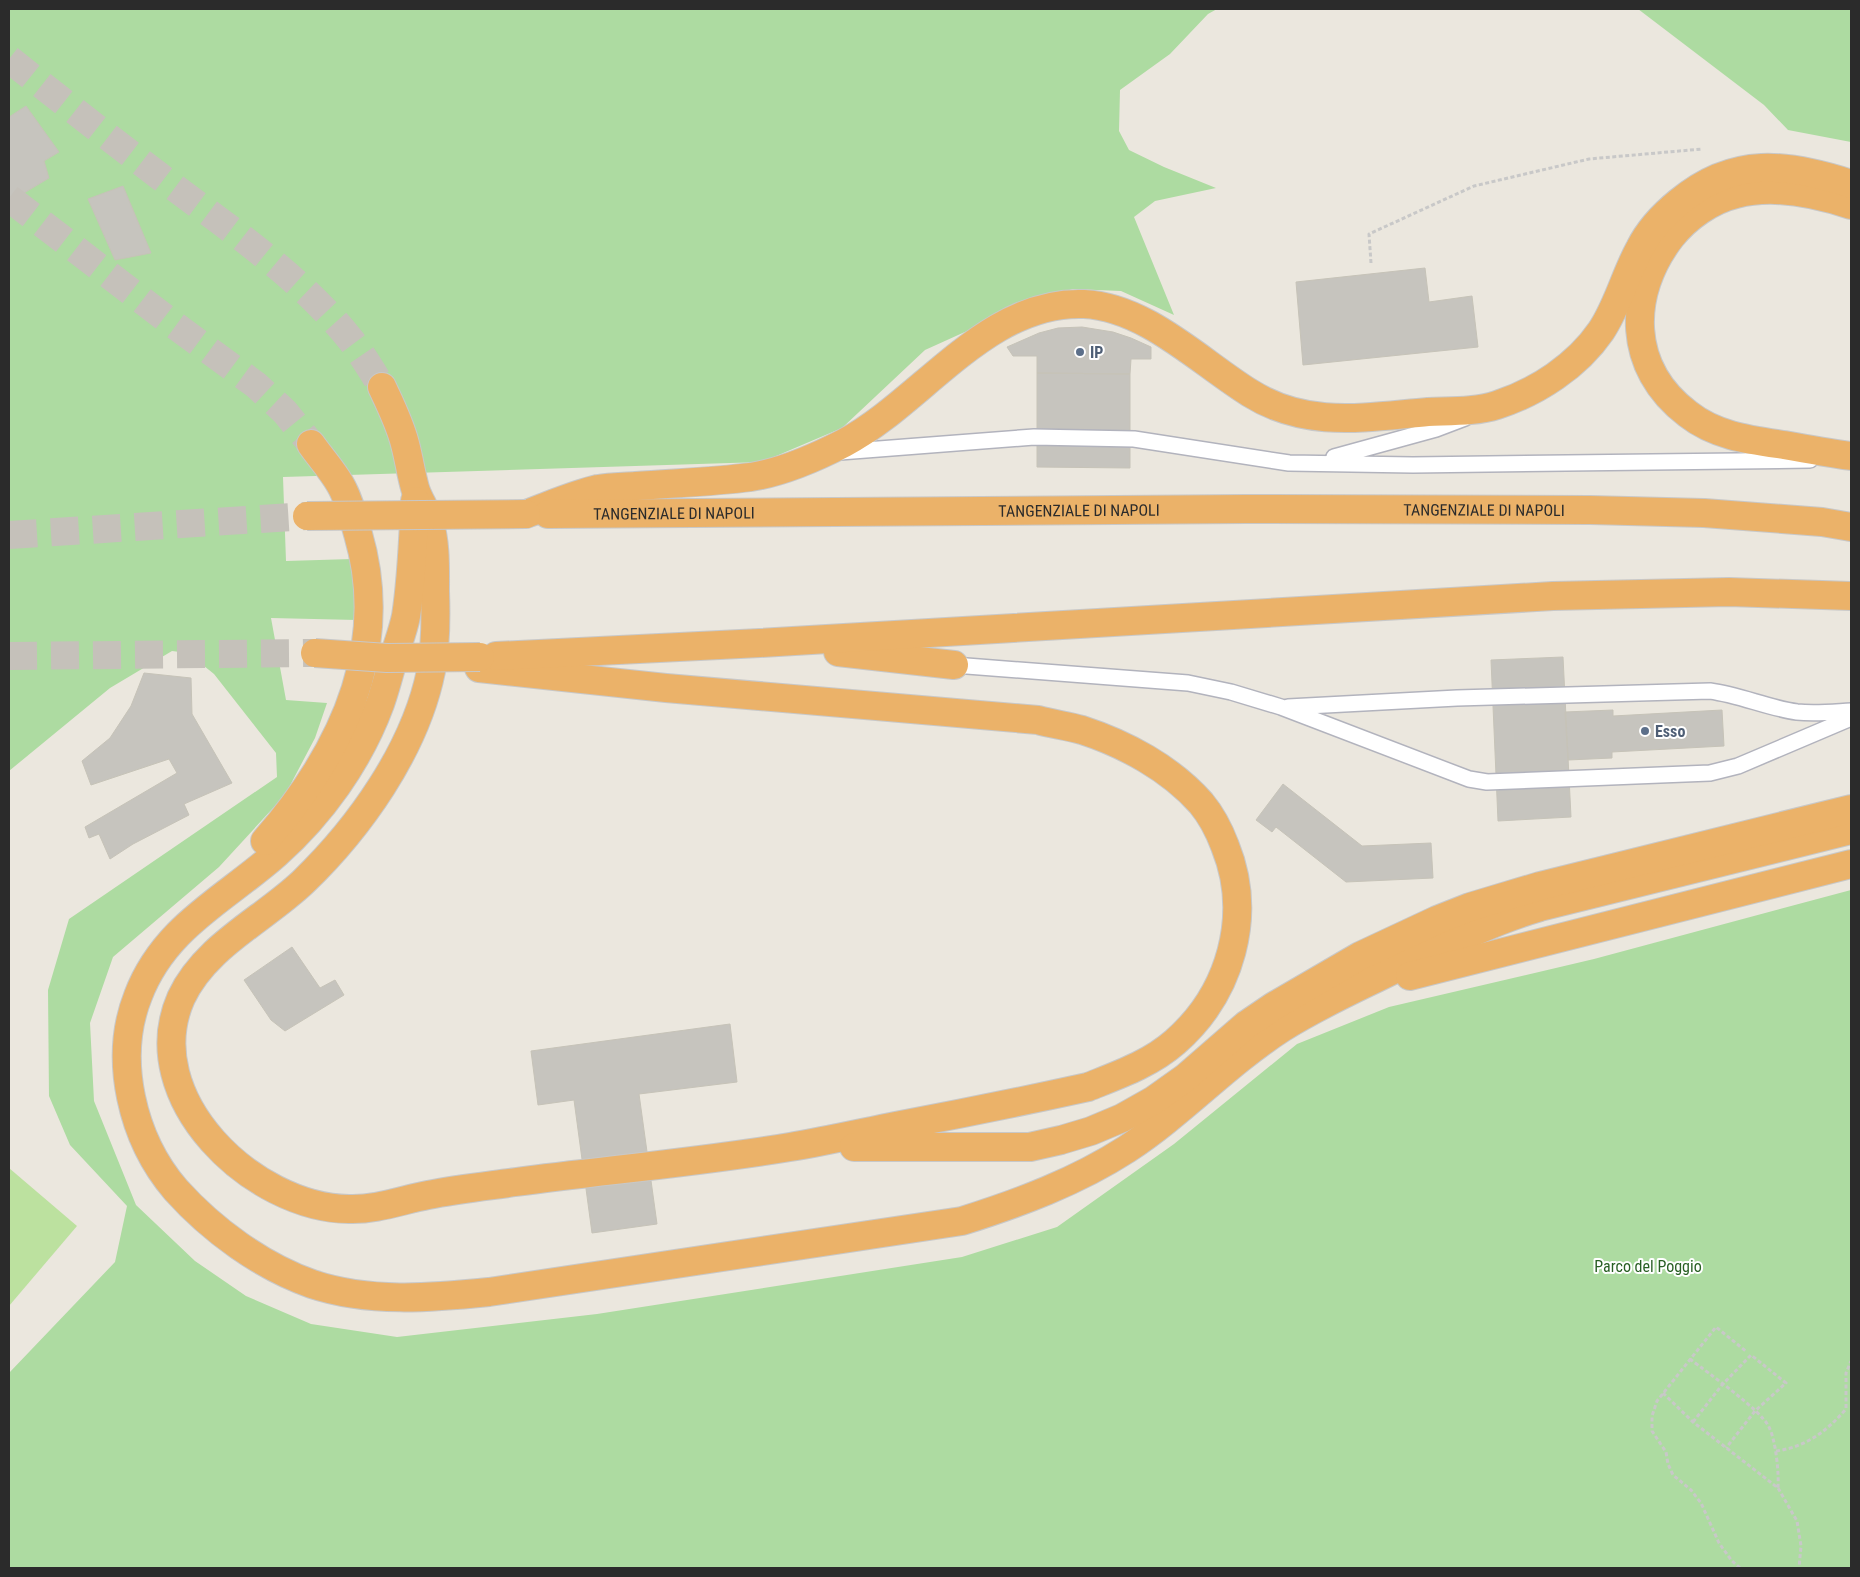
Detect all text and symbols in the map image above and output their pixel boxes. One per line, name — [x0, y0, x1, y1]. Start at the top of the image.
place label: IP — [1090, 343, 1103, 362]
marker: IP — [1074, 346, 1086, 358]
street label: TANGENZIALE DI NAPOLI — [1403, 500, 1565, 520]
street label: TANGENZIALE DI NAPOLI — [998, 501, 1160, 521]
street label: TANGENZIALE DI NAPOLI — [593, 504, 755, 524]
place label: Esso — [1655, 722, 1685, 741]
marker: Esso — [1639, 725, 1651, 737]
park label: Parco del Poggio — [1594, 1257, 1702, 1276]

